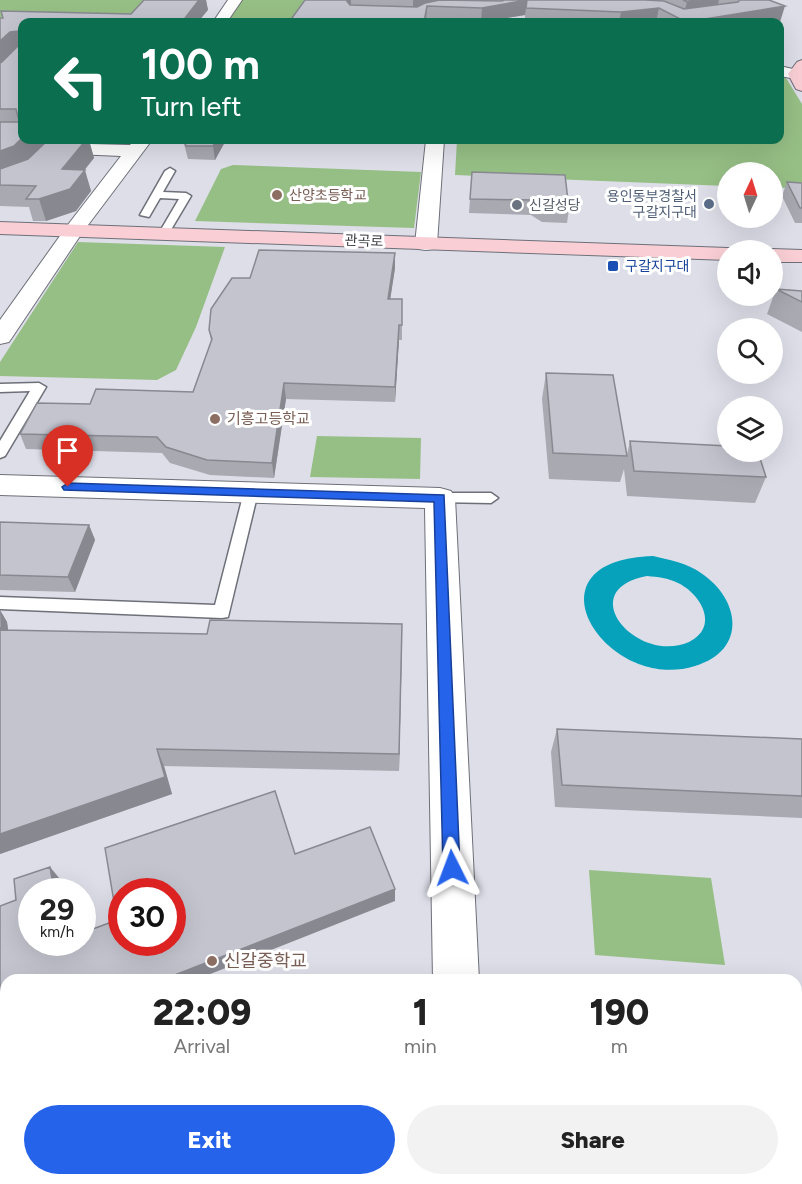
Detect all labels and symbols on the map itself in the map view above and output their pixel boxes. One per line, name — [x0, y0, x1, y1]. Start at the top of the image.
north arrow — [717, 162, 783, 228]
place label: 산양초등학교 — [289, 187, 366, 204]
marker: 산양초등학교 — [270, 188, 284, 202]
place label: 용인동부경찰서 구갈지구대 — [607, 188, 697, 221]
place label: 신갈성당 — [529, 197, 581, 214]
marker: 용인동부경찰서 구갈지구대 — [702, 197, 716, 211]
marker: 신갈성당 — [510, 198, 524, 212]
street label: 관곡로 — [344, 232, 384, 250]
place label: 구갈지구대 — [625, 258, 689, 275]
marker: 구갈지구대 — [606, 259, 620, 273]
place label: 기흥고등학교 — [227, 410, 310, 428]
marker: 기흥고등학교 — [208, 412, 222, 426]
pin — [42, 425, 93, 487]
position arrow — [420, 836, 484, 900]
speed limit sign: 30 — [108, 878, 186, 956]
place label: 신갈중학교 — [224, 950, 307, 972]
marker: 신갈중학교 — [205, 954, 219, 968]

